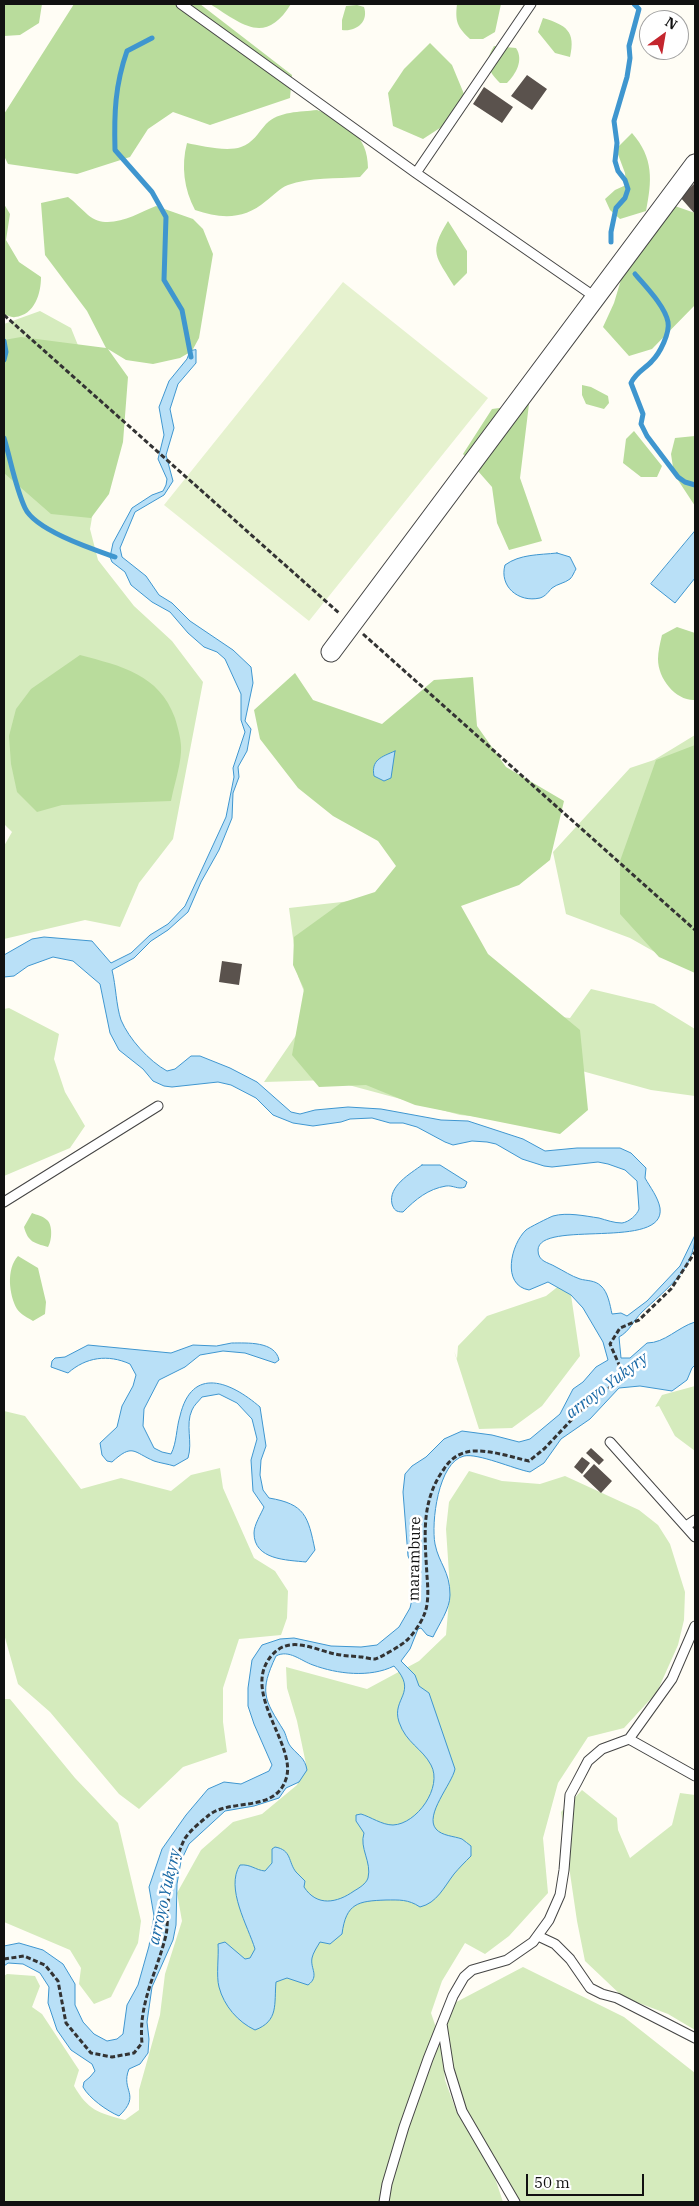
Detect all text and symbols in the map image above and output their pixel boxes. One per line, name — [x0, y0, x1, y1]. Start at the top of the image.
north arrow — [639, 10, 689, 60]
text: N — [662, 13, 681, 34]
water label: arroyo Yukyry — [562, 1349, 652, 1423]
street label: marambure — [405, 1517, 425, 1601]
water label: arroyo Yukyry — [145, 1847, 185, 1947]
scale bar — [529, 2164, 646, 2196]
text: 50 m — [534, 2173, 570, 2192]

